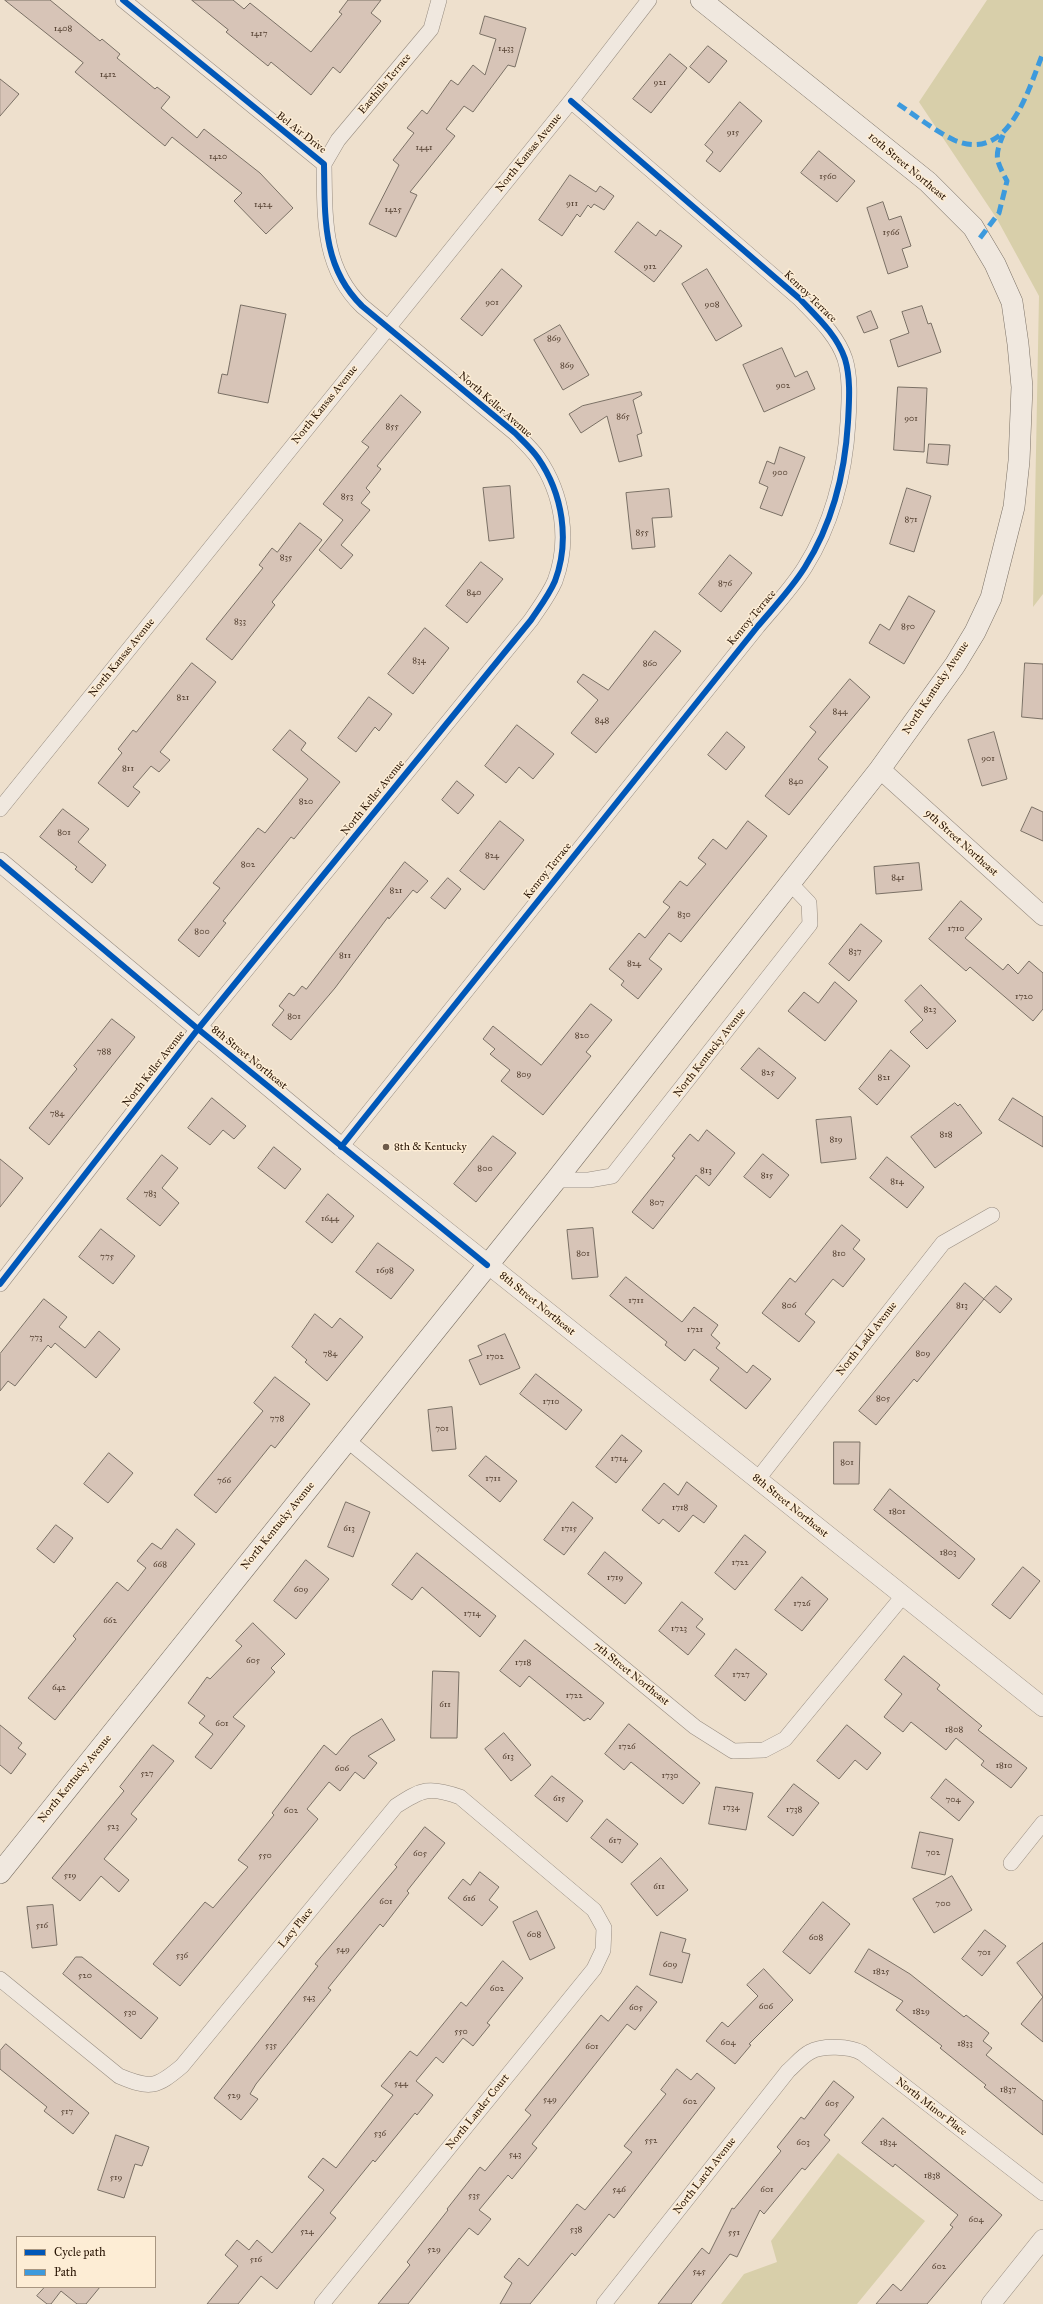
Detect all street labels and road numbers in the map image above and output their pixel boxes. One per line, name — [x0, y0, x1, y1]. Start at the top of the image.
street label: Easthills Terrace — [356, 51, 414, 117]
street label: Bel Air Drive — [273, 109, 329, 157]
street label: North Kansas Avenue — [493, 111, 565, 195]
street label: 10th Street Northeast — [865, 130, 949, 204]
street label: Kenroy Terrace — [781, 268, 839, 326]
street label: North Kansas Avenue — [289, 363, 361, 447]
street label: North Keller Avenue — [455, 369, 535, 441]
street label: Kenroy Terrace — [725, 587, 779, 649]
street label: North Kansas Avenue — [86, 616, 158, 700]
street label: North Kentucky Avenue — [900, 639, 972, 737]
street label: North Keller Avenue — [338, 758, 408, 838]
street label: 9th Street Northeast — [922, 807, 1000, 879]
street label: Kenroy Terrace — [521, 840, 575, 902]
street label: North Kentucky Avenue — [671, 1006, 749, 1100]
street label: 8th Street Northeast — [208, 1023, 290, 1093]
street label: North Keller Avenue — [120, 1028, 188, 1110]
street label: 8th Street Northeast — [496, 1269, 578, 1339]
street label: North Ladd Avenue — [834, 1299, 900, 1379]
street label: 8th Street Northeast — [749, 1471, 831, 1541]
street label: North Kentucky Avenue — [238, 1479, 318, 1573]
street label: 7th Street Northeast — [590, 1639, 672, 1709]
street label: North Kentucky Avenue — [35, 1732, 115, 1826]
street label: Lacy Place — [276, 1905, 316, 1951]
street label: North Lander Court — [443, 2071, 513, 2153]
street label: North Minor Place — [893, 2075, 969, 2139]
street label: North Larch Avenue — [671, 2135, 739, 2217]

